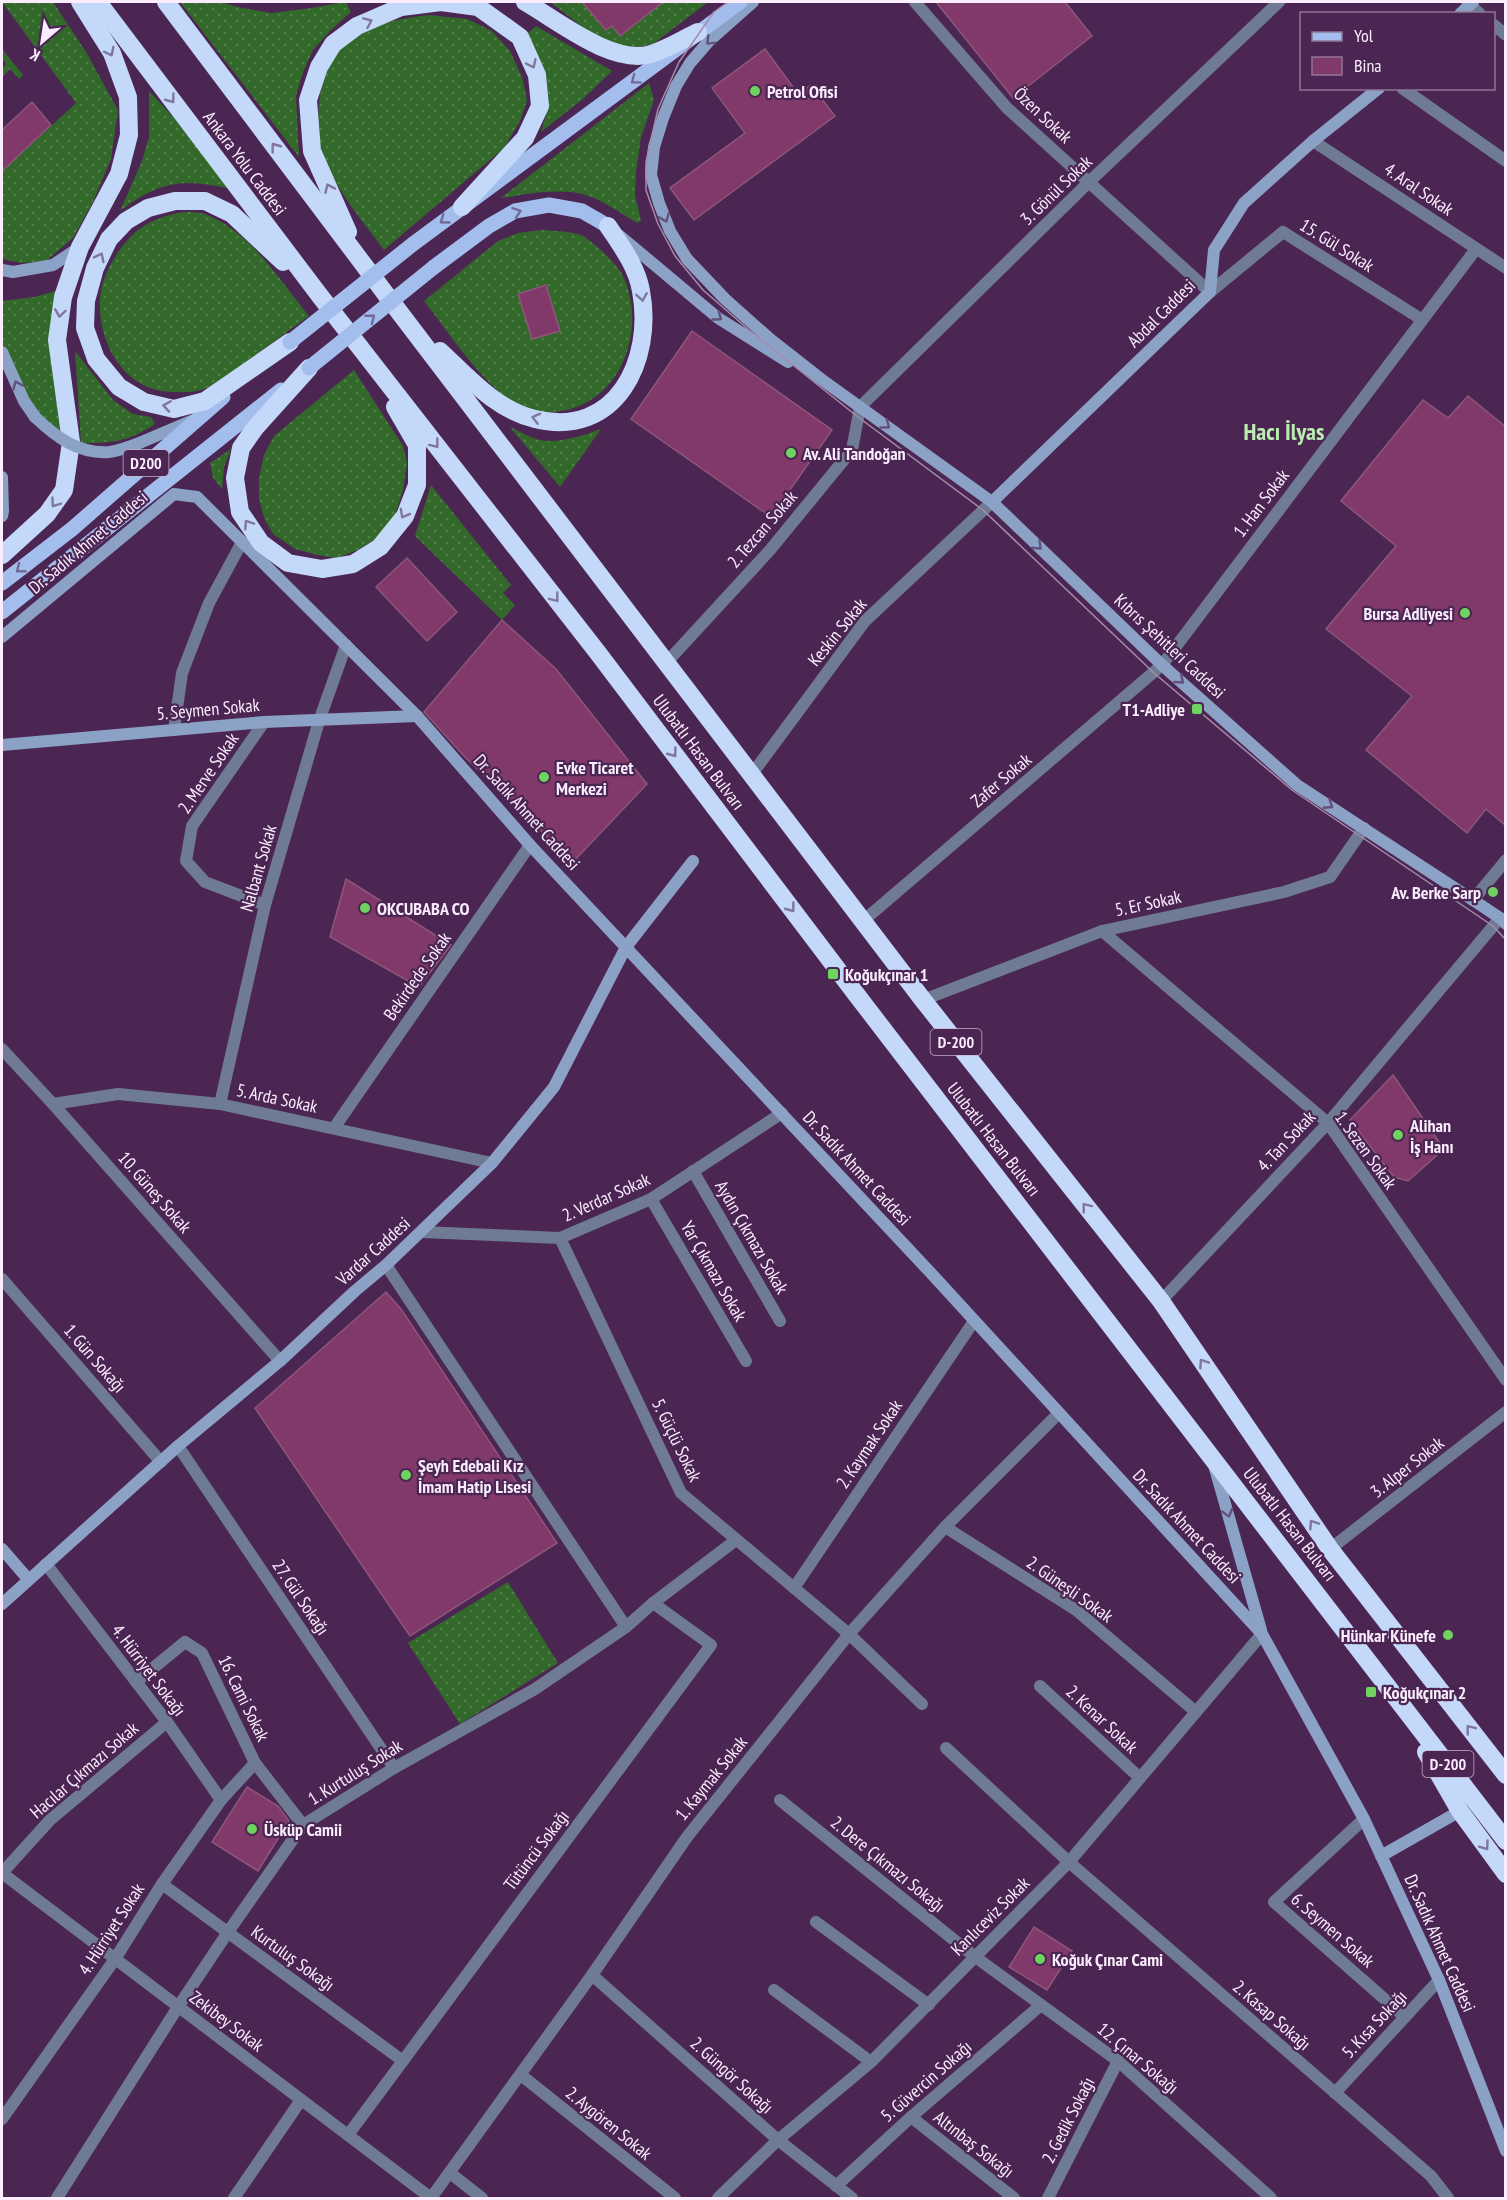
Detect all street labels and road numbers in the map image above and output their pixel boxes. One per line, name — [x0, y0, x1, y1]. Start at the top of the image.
street label: Özen Sokak — [1009, 82, 1077, 148]
street label: Ankara Yolu Caddesi — [198, 106, 292, 220]
street label: 3. Gönül Sokak — [1015, 150, 1097, 230]
street label: 4. Aral Sokak — [1380, 157, 1458, 221]
street label: 15. Gül Sokak — [1296, 213, 1378, 277]
street label: Abdal Caddesi — [1122, 274, 1200, 352]
road number: D200 — [124, 450, 168, 476]
street label: 1. Han Sokak — [1228, 464, 1294, 542]
street label: Dr. Sadık Ahmet Caddesi — [24, 486, 152, 598]
street label: 2. Tezcan Sokak — [722, 486, 802, 572]
street label: Kıbrıs Şehitleri Caddesi — [1110, 589, 1230, 703]
street label: Keskin Sokak — [803, 593, 871, 671]
street label: Ulubatlı Hasan Bulvarı — [648, 690, 750, 814]
street label: 5. Seymen Sokak — [156, 693, 260, 725]
street label: 2. Merve Sokak — [173, 728, 243, 818]
street label: Zafer Sokak — [966, 748, 1036, 812]
street label: Dr. Sadık Ahmet Caddesi — [469, 749, 585, 875]
street label: Nalbant Sokak — [235, 822, 281, 914]
street label: 5. Er Sokak — [1113, 885, 1183, 921]
street label: Bekirdede Sokak — [378, 927, 456, 1025]
road number: D-200 — [930, 1029, 982, 1055]
street label: Ulubatlı Hasan Bulvarı — [942, 1077, 1046, 1201]
street label: 5. Arda Sokak — [234, 1078, 320, 1118]
street label: Dr. Sadık Ahmet Caddesi — [798, 1106, 916, 1230]
street label: 4. Tan Sokak — [1252, 1106, 1320, 1176]
street label: 1. Sezen Sokak — [1330, 1106, 1402, 1194]
street label: 10. Güneş Sokak — [113, 1146, 197, 1238]
street label: 2. Verdar Sokak — [559, 1167, 653, 1227]
street label: Aydın Çıkmazı Sokak — [710, 1176, 794, 1298]
street label: Vardar Caddesi — [330, 1212, 415, 1291]
street label: Yar Çıkmazı Sokak — [676, 1217, 752, 1325]
street label: 1. Gün Sokağı — [59, 1319, 131, 1397]
street label: 5. Güçlü Sokak — [647, 1395, 707, 1485]
street label: 2. Kaymak Sokak — [831, 1395, 907, 1493]
street label: 3. Alper Sokak — [1366, 1431, 1448, 1503]
street label: Ulubatlı Hasan Bulvarı — [1238, 1462, 1342, 1586]
street label: Dr. Sadık Ahmet Caddesi — [1128, 1464, 1246, 1588]
street label: 2. Güneşli Sokak — [1022, 1551, 1118, 1627]
street label: 27. Gül Sokağı — [267, 1555, 335, 1639]
street label: 4. Hürriyet Sokağı — [107, 1619, 191, 1721]
street label: 16. Cami Sokak — [213, 1651, 275, 1745]
street label: 2. Kenar Sokak — [1061, 1680, 1143, 1758]
street label: Hacılar Çıkmazı Sokak — [25, 1717, 143, 1823]
street label: 1. Kaymak Sokak — [670, 1731, 752, 1825]
street label: 1. Kurtuluş Sokak — [304, 1734, 406, 1810]
road number: D-200 — [1422, 1751, 1474, 1777]
street label: Tütüncü Sokağı — [498, 1805, 574, 1895]
street label: 2. Dere Çıkmazı Sokağı — [826, 1811, 950, 1917]
street label: Dr. Sadık Ahmet Caddesi — [1399, 1871, 1481, 2015]
street label: Kanlıceviz Sokak — [946, 1872, 1034, 1960]
street label: 4. Hürriyet Sokak — [73, 1879, 149, 1979]
street label: 6. Seymen Sokak — [1287, 1888, 1379, 1972]
street label: Kurtuluş Sokağı — [247, 1920, 339, 1996]
street label: 2. Kasap Sokağı — [1228, 1975, 1316, 2055]
street label: 5. Kısa Sokağı — [1337, 1985, 1411, 2063]
street label: Zekibey Sokak — [185, 1986, 269, 2056]
street label: 12. Çınar Sokağı — [1093, 2017, 1183, 2099]
street label: 2. Güngör Sokağı — [686, 2032, 778, 2118]
street label: 5. Güvercin Sokağı — [876, 2035, 976, 2127]
street label: 2. Gedik Sokağı — [1036, 2073, 1100, 2167]
street label: 2. Aygören Sokak — [561, 2081, 657, 2165]
street label: Altınbaş Sokağı — [929, 2105, 1019, 2183]

